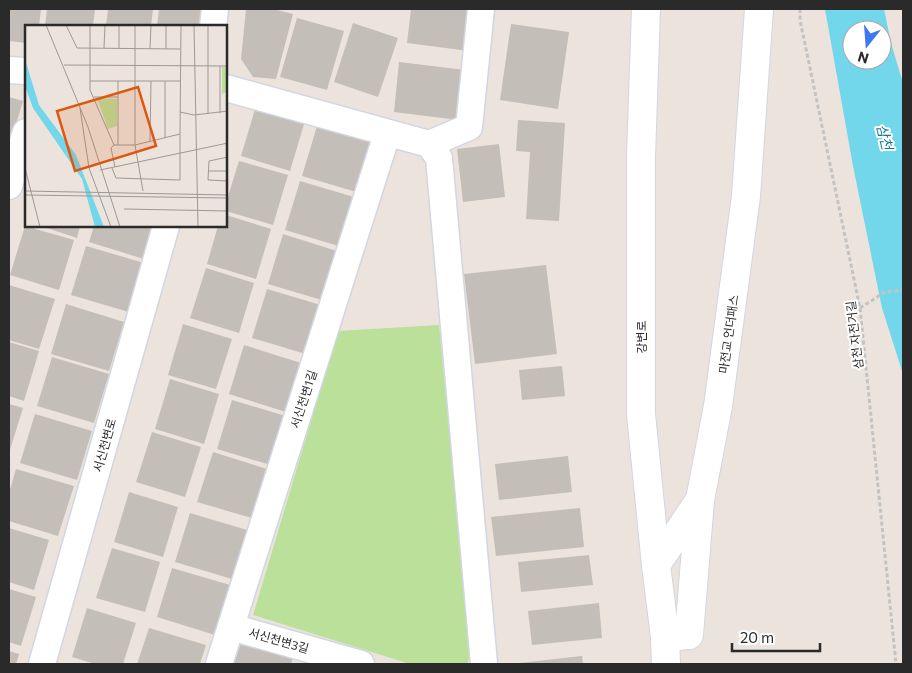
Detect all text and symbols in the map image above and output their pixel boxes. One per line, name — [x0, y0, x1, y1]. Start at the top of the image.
north arrow — [842, 20, 892, 70]
inset map — [25, 25, 228, 228]
text: N — [856, 48, 871, 68]
water label: 삼천 — [874, 122, 897, 153]
street label: 마전교 언더패스 — [716, 294, 740, 374]
street label: 삼천 자전거길 — [843, 300, 865, 370]
street label: 강변로 — [634, 320, 648, 354]
street label: 서신천변1길 — [287, 368, 319, 430]
street label: 서신천변로 — [90, 417, 118, 473]
scale bar — [732, 620, 820, 652]
street label: 서신천변3길 — [247, 625, 311, 655]
text: 20 m — [740, 628, 774, 646]

